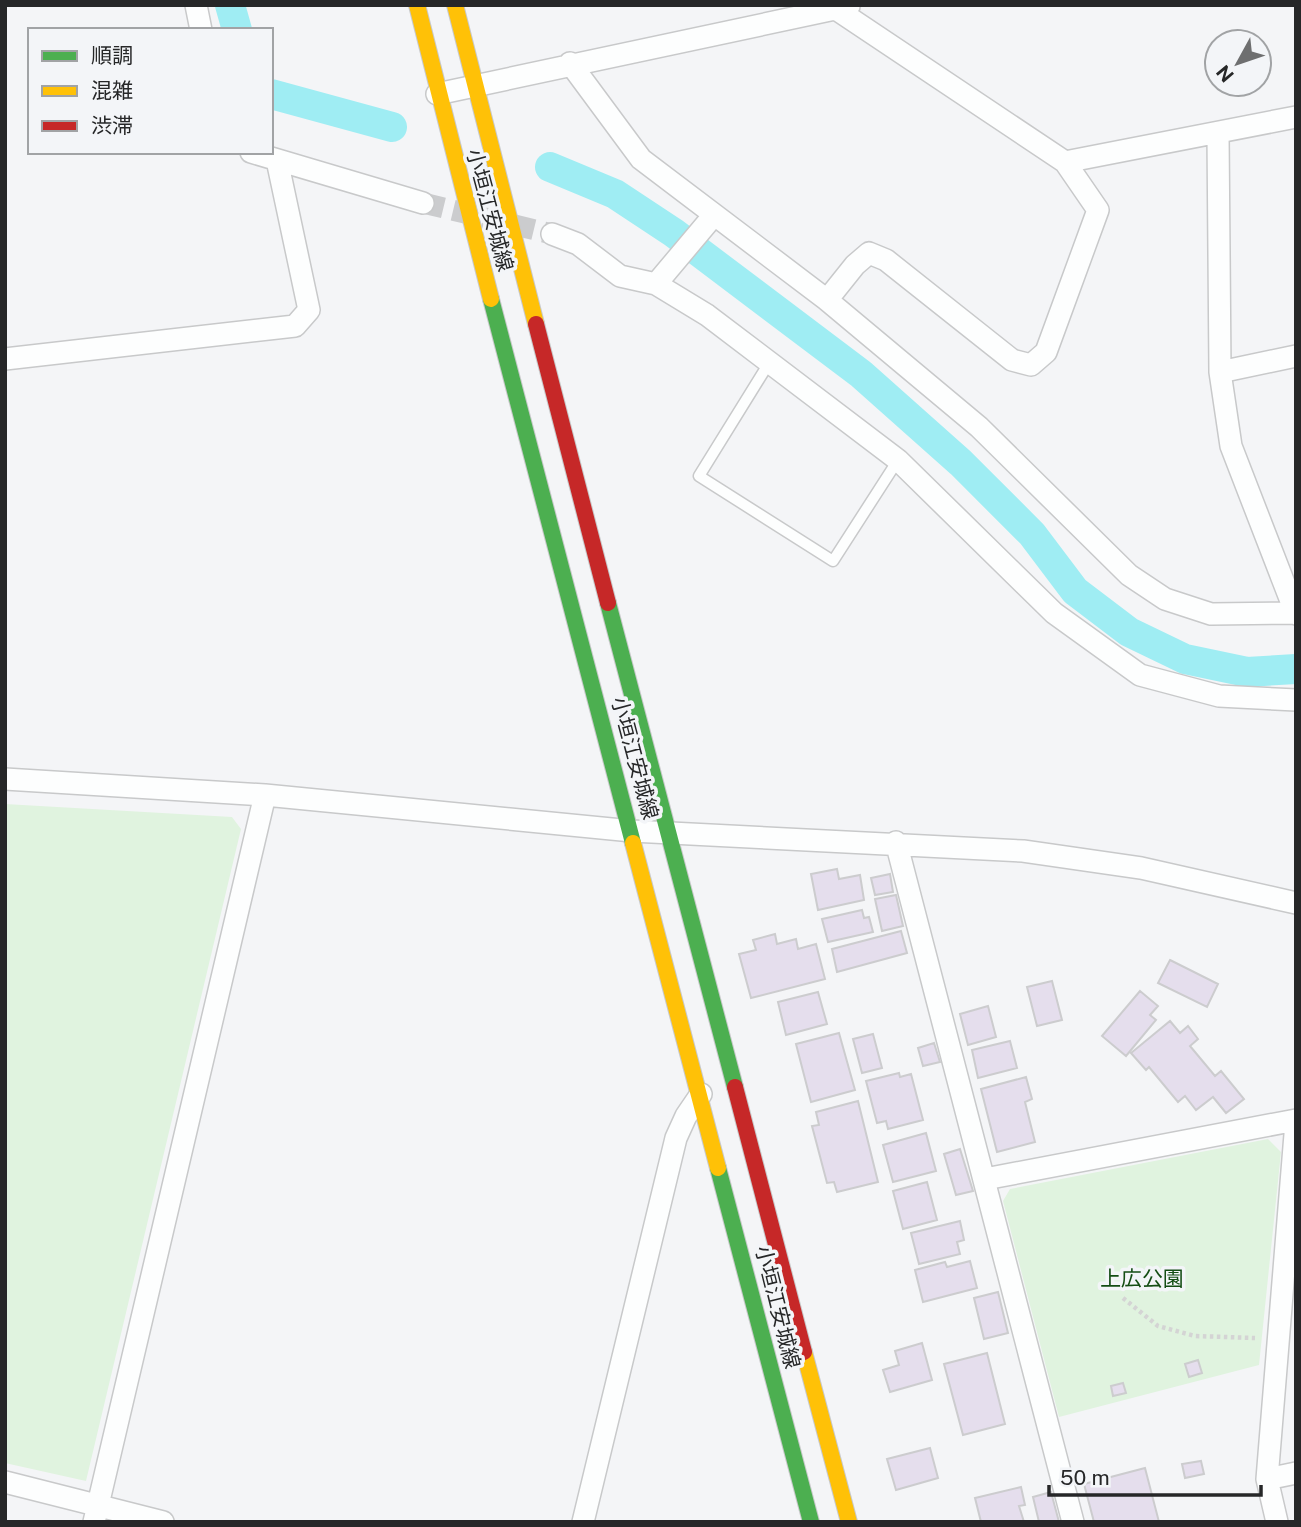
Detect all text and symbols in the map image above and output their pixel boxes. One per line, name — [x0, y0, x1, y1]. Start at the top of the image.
legend — [28, 28, 273, 154]
north arrow — [1203, 28, 1273, 98]
text: 順調 — [91, 43, 133, 68]
text: N — [1212, 61, 1238, 87]
text: 混雑 — [91, 78, 133, 103]
text: 渋滞 — [91, 113, 133, 138]
street label: 小垣江安城線 — [462, 146, 518, 274]
street label: 小垣江安城線 — [607, 694, 663, 822]
street label: 小垣江安城線 — [751, 1243, 805, 1371]
park label: 上広公園 — [1100, 1266, 1184, 1291]
scale bar — [1049, 1454, 1261, 1498]
text: 50 m — [1060, 1465, 1110, 1490]

